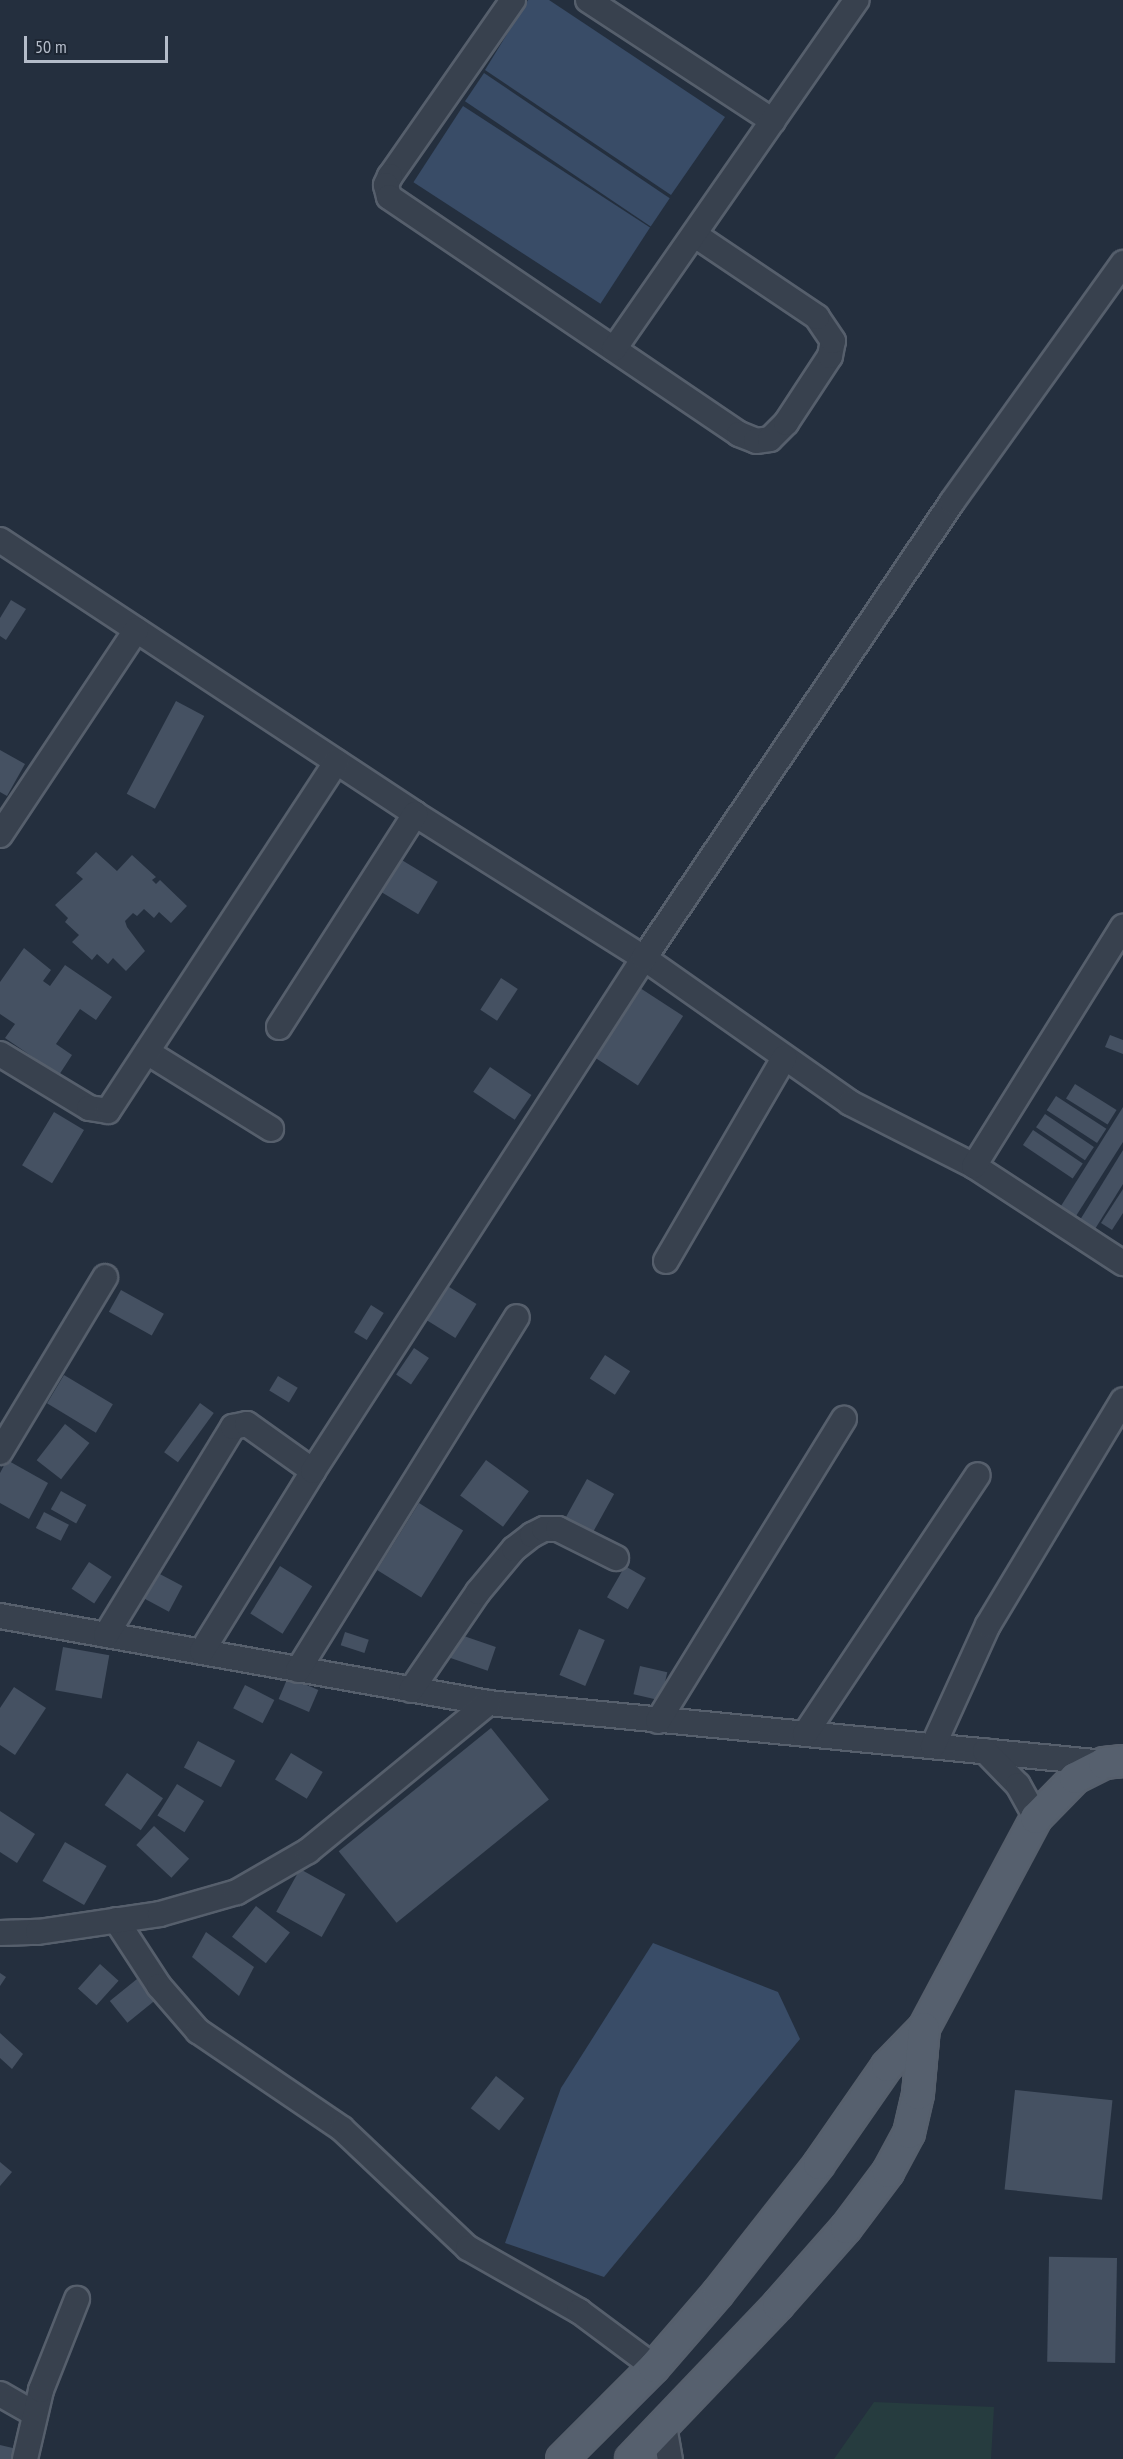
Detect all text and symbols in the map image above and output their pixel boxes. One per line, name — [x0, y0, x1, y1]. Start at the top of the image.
scale bar — [27, 24, 171, 62]
text: 50 m — [35, 35, 67, 58]

